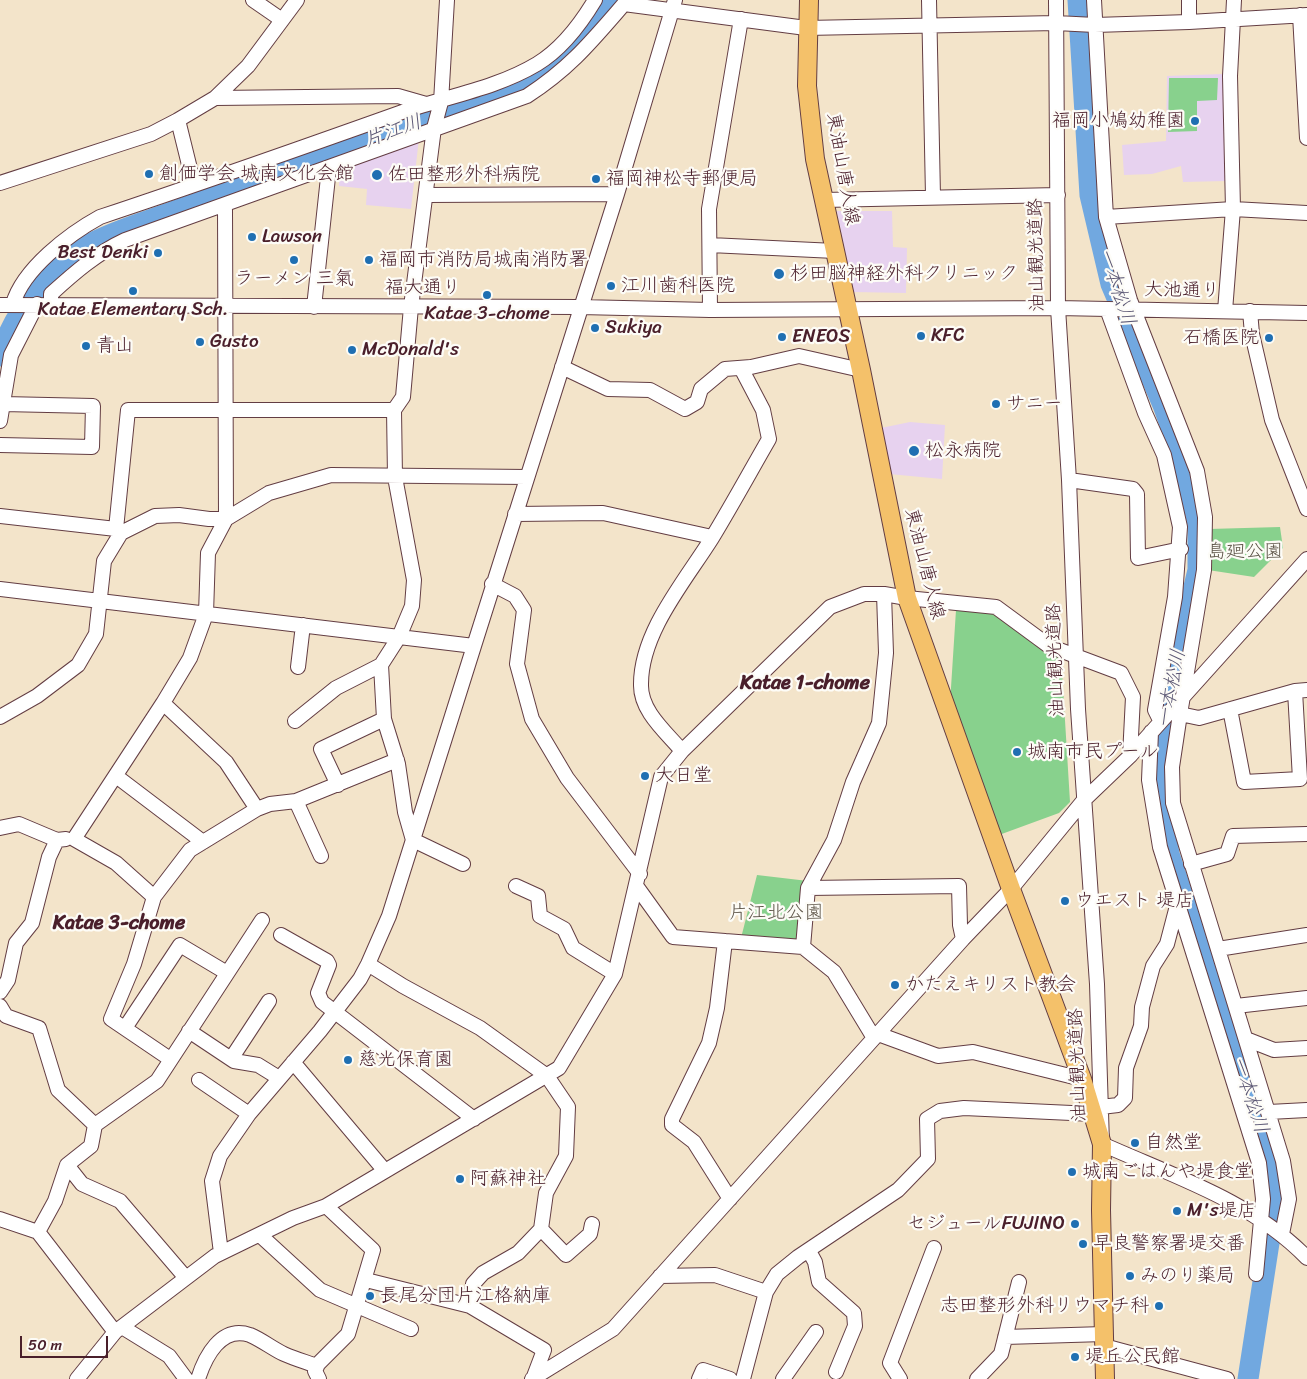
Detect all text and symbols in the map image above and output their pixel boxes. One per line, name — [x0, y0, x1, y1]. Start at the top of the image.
water label: 片江川 — [361, 110, 425, 154]
place label: 福岡小鳩幼稚園 — [1052, 110, 1185, 132]
street label: 東油山唐人線 — [821, 111, 863, 227]
marker: 福岡小鳩幼稚園 — [1189, 115, 1201, 127]
place label: 創価学会 城南文化会館 — [159, 163, 354, 185]
place label: 佐田整形外科病院 — [388, 164, 540, 186]
marker: 創価学会 城南文化会館 — [143, 168, 155, 180]
marker: 佐田整形外科病院 — [370, 168, 384, 182]
place label: 福岡神松寺郵便局 — [606, 168, 758, 190]
marker: 福岡神松寺郵便局 — [590, 173, 602, 185]
street label: 油山観光道路 — [1025, 198, 1049, 312]
place label: Lawson — [262, 226, 322, 248]
marker: Lawson — [246, 231, 258, 243]
place label: Best Denki — [58, 242, 148, 264]
water label: 一本松川 — [1092, 245, 1140, 329]
marker: Best Denki — [152, 247, 164, 259]
place label: 福岡市消防局城南消防署 — [379, 249, 588, 271]
marker: ラーメン 三氣 — [288, 254, 300, 266]
marker: 福岡市消防局城南消防署 — [363, 254, 375, 266]
place label: 杉田脳神経外科クリニック — [790, 263, 1018, 285]
marker: 杉田脳神経外科クリニック — [772, 267, 786, 281]
place label: ラーメン 三氣 — [235, 268, 353, 290]
place label: 江川歯科医院 — [621, 275, 735, 297]
street label: 福大通り — [385, 277, 461, 299]
street label: 大池通り — [1144, 279, 1220, 303]
marker: 江川歯科医院 — [605, 280, 617, 292]
marker: Katae Elementary Sch. — [127, 285, 139, 297]
marker: Katae 3-chome — [481, 289, 493, 301]
place label: Katae Elementary Sch. — [38, 299, 228, 321]
place label: Katae 3-chome — [424, 303, 550, 325]
place label: Sukiya — [605, 317, 662, 339]
marker: Sukiya — [589, 322, 601, 334]
place label: KFC — [931, 325, 964, 347]
place label: ENEOS — [792, 326, 851, 348]
place label: 石橋医院 — [1183, 327, 1259, 349]
marker: KFC — [915, 330, 927, 342]
place label: Gusto — [210, 331, 259, 353]
marker: ENEOS — [776, 331, 788, 343]
marker: 石橋医院 — [1263, 332, 1275, 344]
place label: 青山 — [96, 335, 134, 357]
marker: Gusto — [194, 336, 206, 348]
place label: McDonald's — [362, 339, 459, 361]
marker: 青山 — [80, 340, 92, 352]
marker: McDonald's — [346, 344, 358, 356]
place label: サニー — [1006, 393, 1063, 415]
marker: サニー — [990, 398, 1002, 410]
place label: 松永病院 — [925, 440, 1001, 462]
marker: 松永病院 — [907, 444, 921, 458]
street label: 東油山唐人線 — [899, 506, 949, 622]
park label: 島廻公園 — [1207, 541, 1283, 563]
street label: 油山観光道路 — [1043, 603, 1069, 717]
water label: 一本松川 — [1153, 647, 1191, 731]
district label: Katae 1-chome — [740, 672, 870, 696]
place label: 城南市民プール — [1027, 741, 1159, 763]
marker: 城南市民プール — [1011, 746, 1023, 758]
place label: 大日堂 — [655, 765, 712, 787]
marker: 大日堂 — [639, 770, 651, 782]
place label: ウエスト 堤店 — [1075, 890, 1194, 912]
marker: ウエスト 堤店 — [1059, 895, 1071, 907]
park label: 片江北公園 — [729, 902, 823, 924]
district label: Katae 3-chome — [53, 912, 185, 936]
place label: かたえキリスト教会 — [905, 974, 1076, 996]
marker: かたえキリスト教会 — [889, 979, 901, 991]
street label: 油山観光道路 — [1065, 1008, 1091, 1122]
place label: 慈光保育園 — [358, 1049, 453, 1071]
water label: 一本松川 — [1225, 1053, 1273, 1137]
marker: 慈光保育園 — [342, 1054, 354, 1066]
place label: 自然堂 — [1145, 1132, 1202, 1154]
marker: 自然堂 — [1129, 1137, 1141, 1149]
place label: 城南ごはんや堤食堂 — [1082, 1161, 1253, 1183]
marker: 城南ごはんや堤食堂 — [1066, 1166, 1078, 1178]
place label: 阿蘇神社 — [470, 1168, 546, 1190]
marker: 阿蘇神社 — [454, 1173, 466, 1185]
place label: M's堤店 — [1187, 1200, 1256, 1222]
marker: M's堤店 — [1171, 1205, 1183, 1217]
place label: セジュールFUJINO — [907, 1213, 1065, 1235]
marker: セジュールFUJINO — [1069, 1218, 1081, 1230]
place label: 早良警察署堤交番 — [1093, 1233, 1245, 1255]
marker: 早良警察署堤交番 — [1077, 1238, 1089, 1250]
place label: みのり薬局 — [1140, 1265, 1235, 1287]
marker: みのり薬局 — [1124, 1270, 1136, 1282]
place label: 長尾分団片江格納庫 — [380, 1285, 551, 1307]
marker: 長尾分団片江格納庫 — [364, 1290, 376, 1302]
place label: 志田整形外科リウマチ科 — [940, 1295, 1149, 1317]
marker: 志田整形外科リウマチ科 — [1153, 1300, 1165, 1312]
scale bar — [22, 1326, 110, 1358]
text: 50 m — [28, 1332, 62, 1358]
place label: 堤丘公民館 — [1085, 1346, 1180, 1368]
marker: 堤丘公民館 — [1069, 1351, 1081, 1363]

